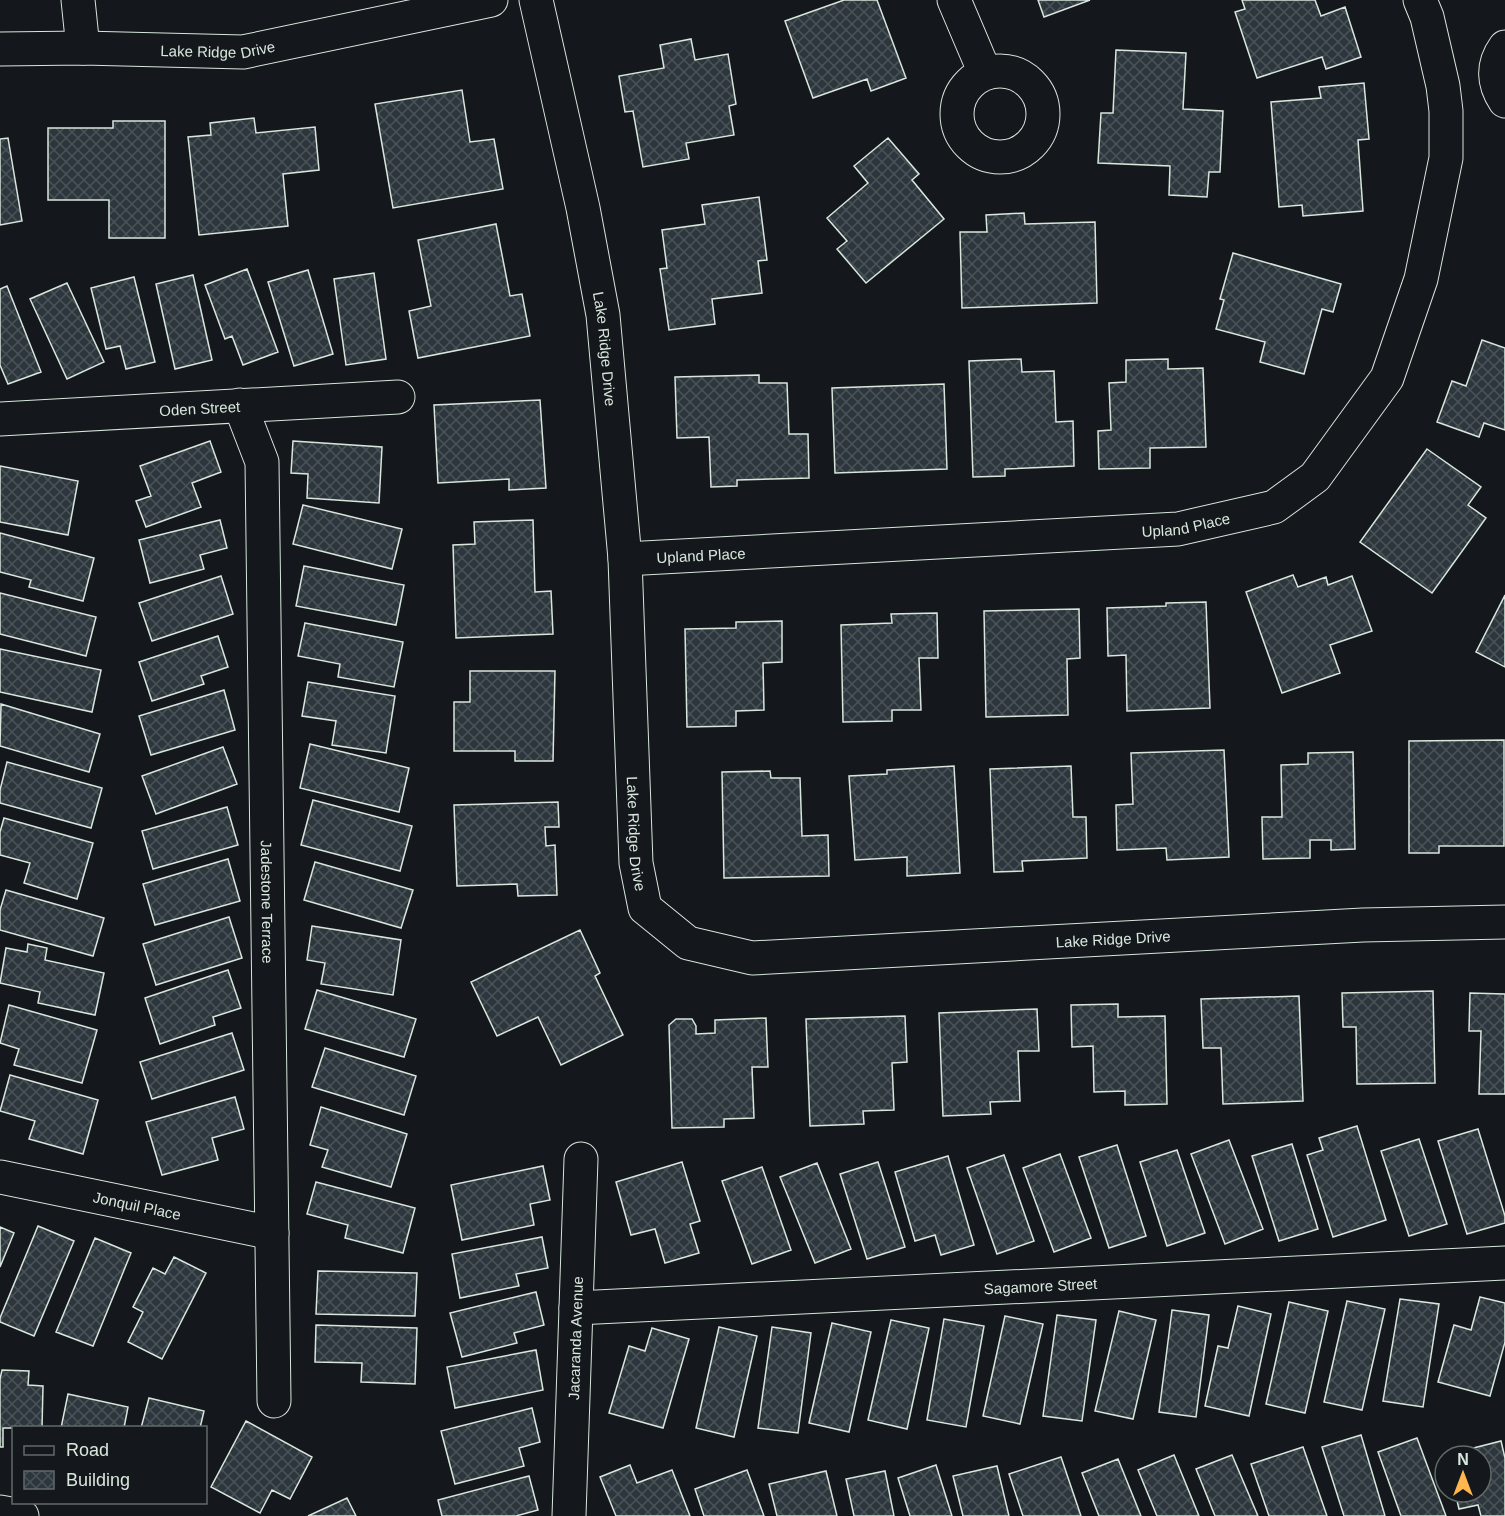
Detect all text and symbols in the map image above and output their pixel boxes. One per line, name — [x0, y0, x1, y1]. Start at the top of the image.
street label: Lake Ridge Drive — [160, 37, 277, 61]
street label: Lake Ridge Drive — [590, 290, 620, 407]
street label: Oden Street — [159, 397, 241, 419]
street label: Upland Place — [1141, 509, 1231, 539]
street label: Upland Place — [656, 544, 746, 566]
street label: Lake Ridge Drive — [624, 776, 650, 892]
street label: Jadestone Terrace — [258, 840, 277, 964]
street label: Lake Ridge Drive — [1055, 927, 1171, 950]
street label: Jonquil Place — [92, 1188, 183, 1223]
street label: Sagamore Street — [983, 1274, 1098, 1297]
street label: Jacaranda Avenue — [564, 1276, 586, 1400]
legend — [12, 1426, 207, 1504]
text: Road — [66, 1440, 109, 1460]
north arrow — [1433, 1444, 1493, 1504]
text: N — [1457, 1451, 1469, 1468]
text: Building — [66, 1470, 130, 1490]

